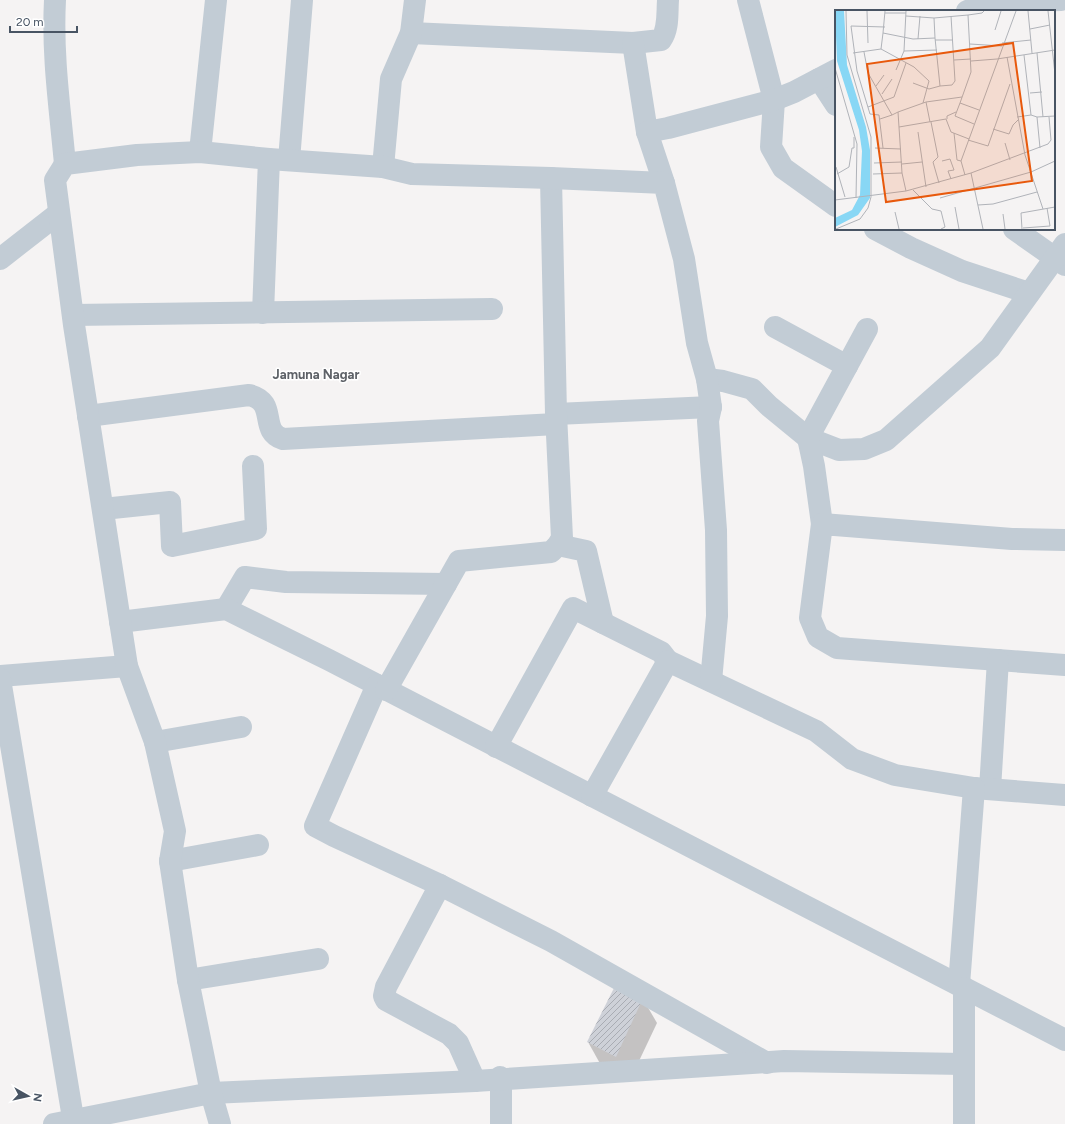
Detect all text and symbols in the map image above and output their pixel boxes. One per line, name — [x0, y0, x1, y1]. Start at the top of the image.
scale bar — [10, 8, 77, 34]
inset map — [835, 10, 1055, 230]
text: 20 m — [16, 15, 44, 29]
district label: Jamuna Nagar — [273, 367, 360, 382]
north arrow — [8, 1076, 48, 1116]
text: N — [30, 1092, 44, 1102]

